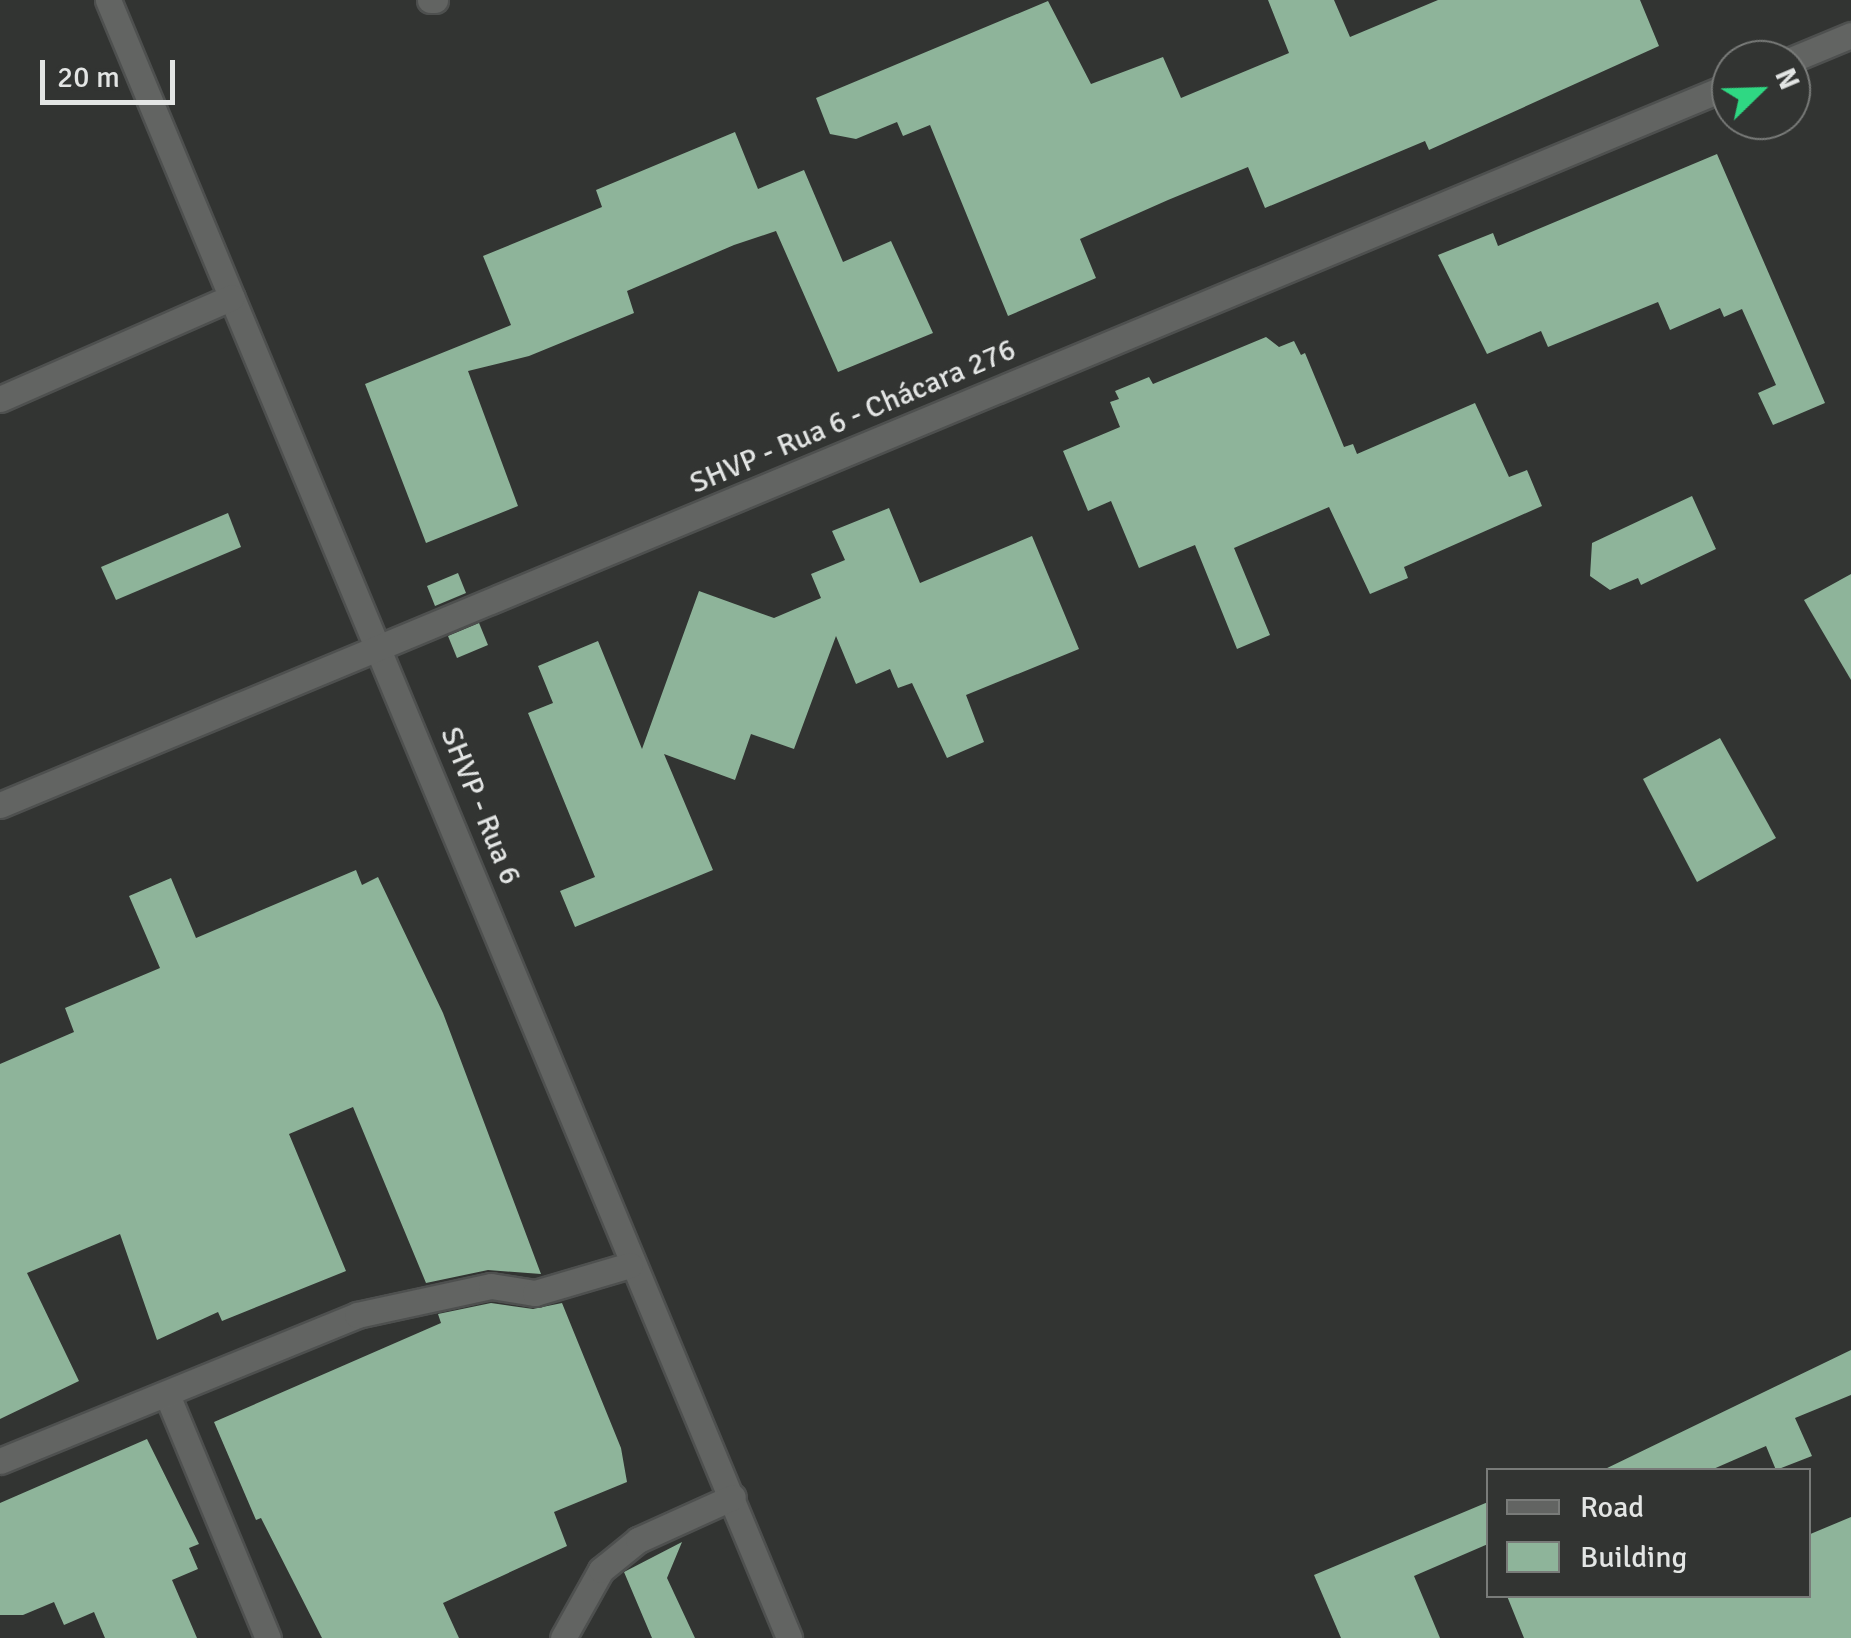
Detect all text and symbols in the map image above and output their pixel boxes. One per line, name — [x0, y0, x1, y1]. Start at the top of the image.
scale bar — [45, 40, 180, 102]
north arrow — [1711, 40, 1811, 140]
text: 20 m — [57, 59, 120, 96]
text: N — [1767, 63, 1806, 95]
street label: SHVP - Rua 6 - Chácara 276 — [685, 332, 1021, 502]
street label: SHVP - Rua 6 — [432, 722, 528, 890]
legend — [1486, 1468, 1811, 1598]
text: Road — [1580, 1489, 1644, 1526]
text: Building — [1580, 1539, 1687, 1576]

